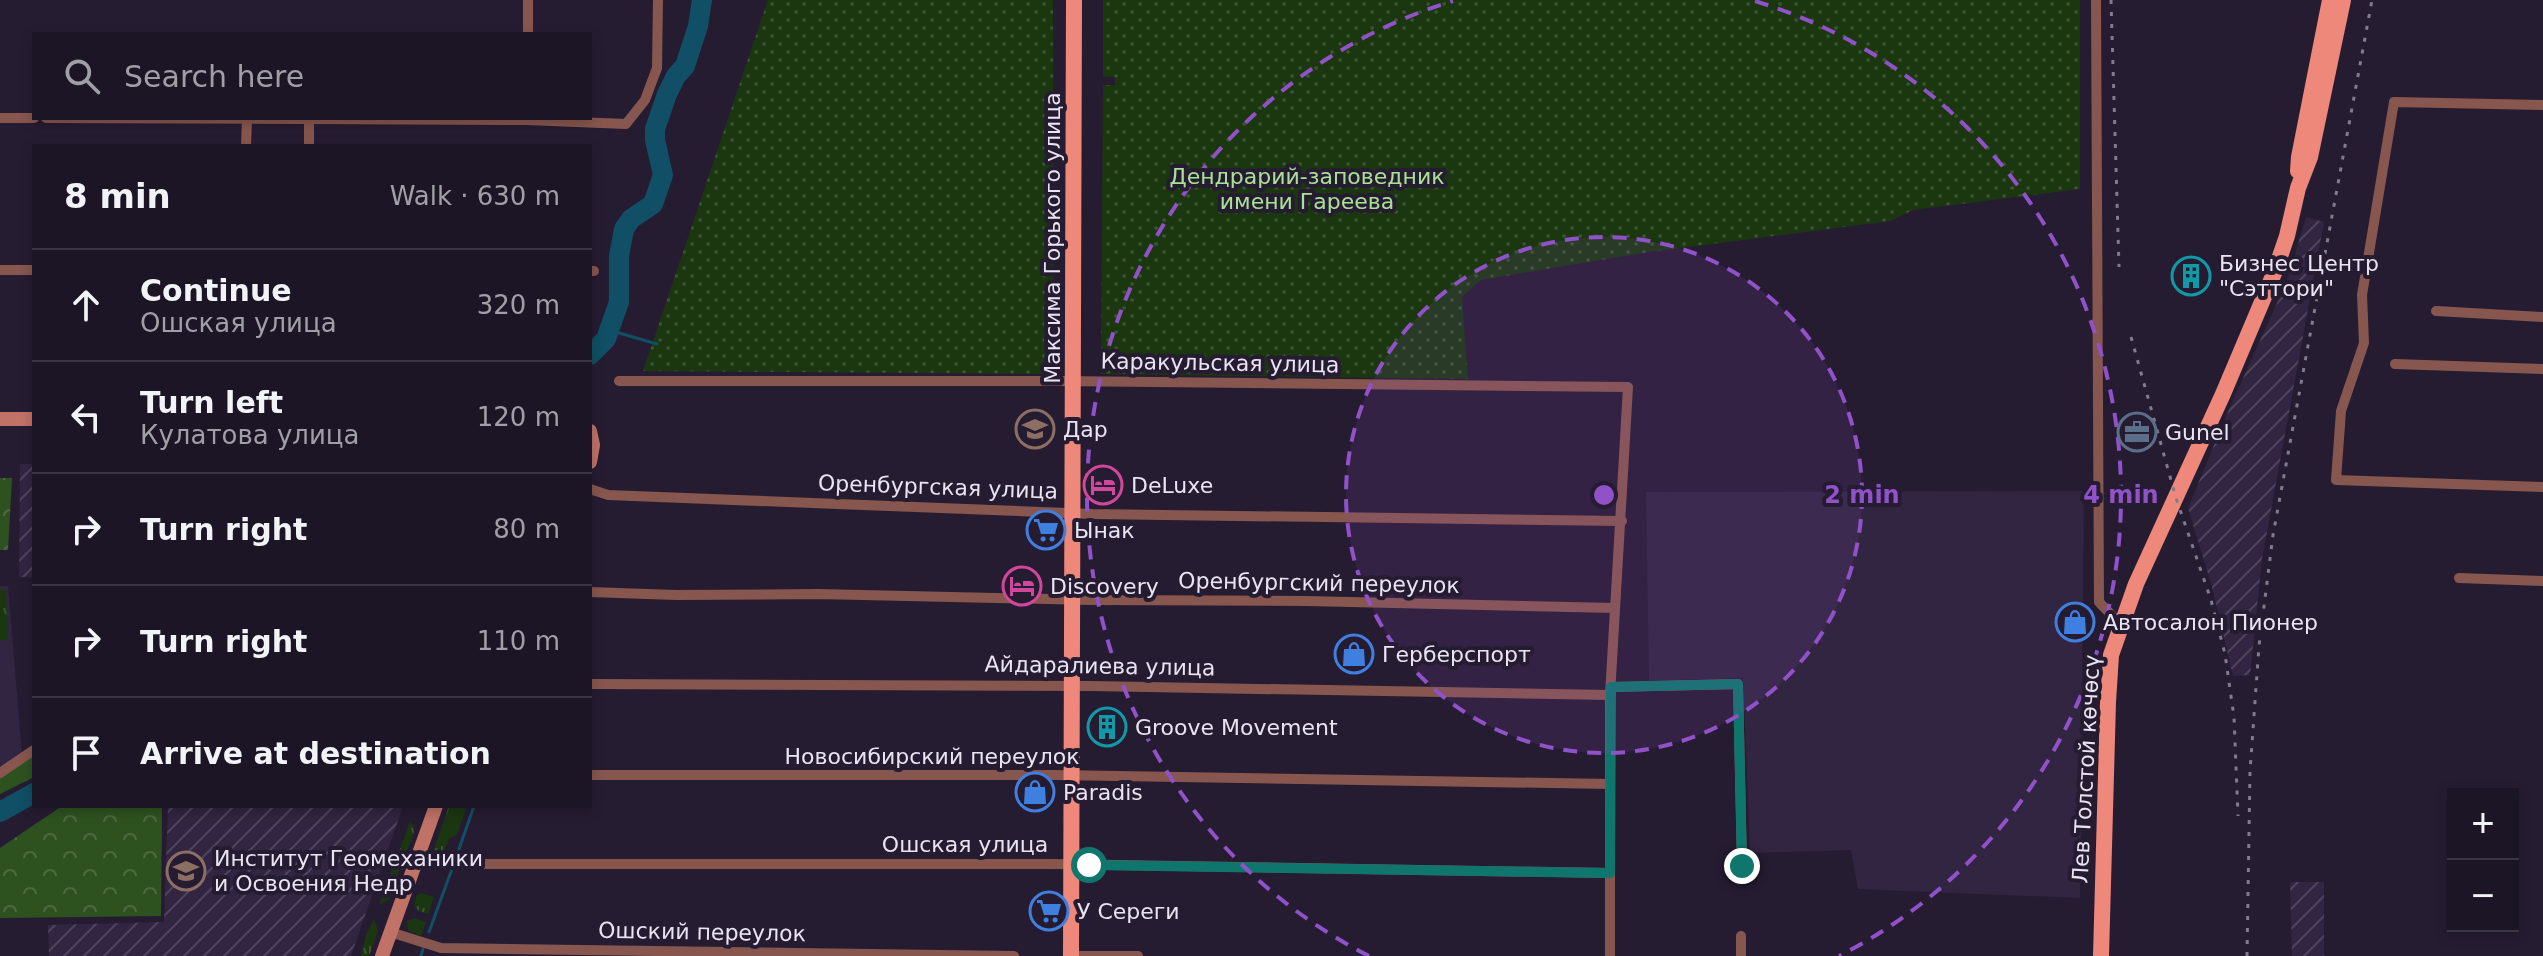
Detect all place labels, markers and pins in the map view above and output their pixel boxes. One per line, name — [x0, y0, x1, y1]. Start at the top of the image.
place label: Бизнес Центр "Сэттори" — [2219, 251, 2379, 301]
building icon: Бизнес Центр "Сэттори" — [2170, 255, 2212, 297]
school or university icon: Дар — [1014, 408, 1056, 450]
office icon: Gunel — [2116, 411, 2158, 453]
place label: Дар — [1063, 417, 1108, 442]
place label: Gunel — [2165, 420, 2230, 445]
hotel icon: DeLuxe — [1082, 464, 1124, 506]
place label: DeLuxe — [1131, 473, 1213, 498]
centre of rings — [1590, 481, 1618, 509]
supermarket icon: Ынак — [1025, 509, 1067, 551]
place label: Ынак — [1074, 518, 1135, 543]
hotel icon: Discovery — [1001, 565, 1043, 607]
place label: Discovery — [1050, 574, 1159, 599]
shop icon: Автосалон Пионер — [2054, 601, 2096, 643]
place label: Автосалон Пионер — [2103, 610, 2318, 635]
shop icon: Герберспорт — [1333, 633, 1375, 675]
place label: Герберспорт — [1382, 642, 1531, 667]
building icon: Groove Movement — [1086, 706, 1128, 748]
place label: Groove Movement — [1135, 715, 1338, 740]
shop icon: Paradis — [1014, 771, 1056, 813]
place label: Paradis — [1063, 780, 1143, 805]
place label: Институт Геомеханики и Освоения Недр — [214, 846, 483, 896]
school or university icon: Институт Геомеханики и Освоения Недр — [165, 850, 207, 892]
supermarket icon: У Сереги — [1028, 890, 1070, 932]
place label: У Сереги — [1077, 899, 1180, 924]

